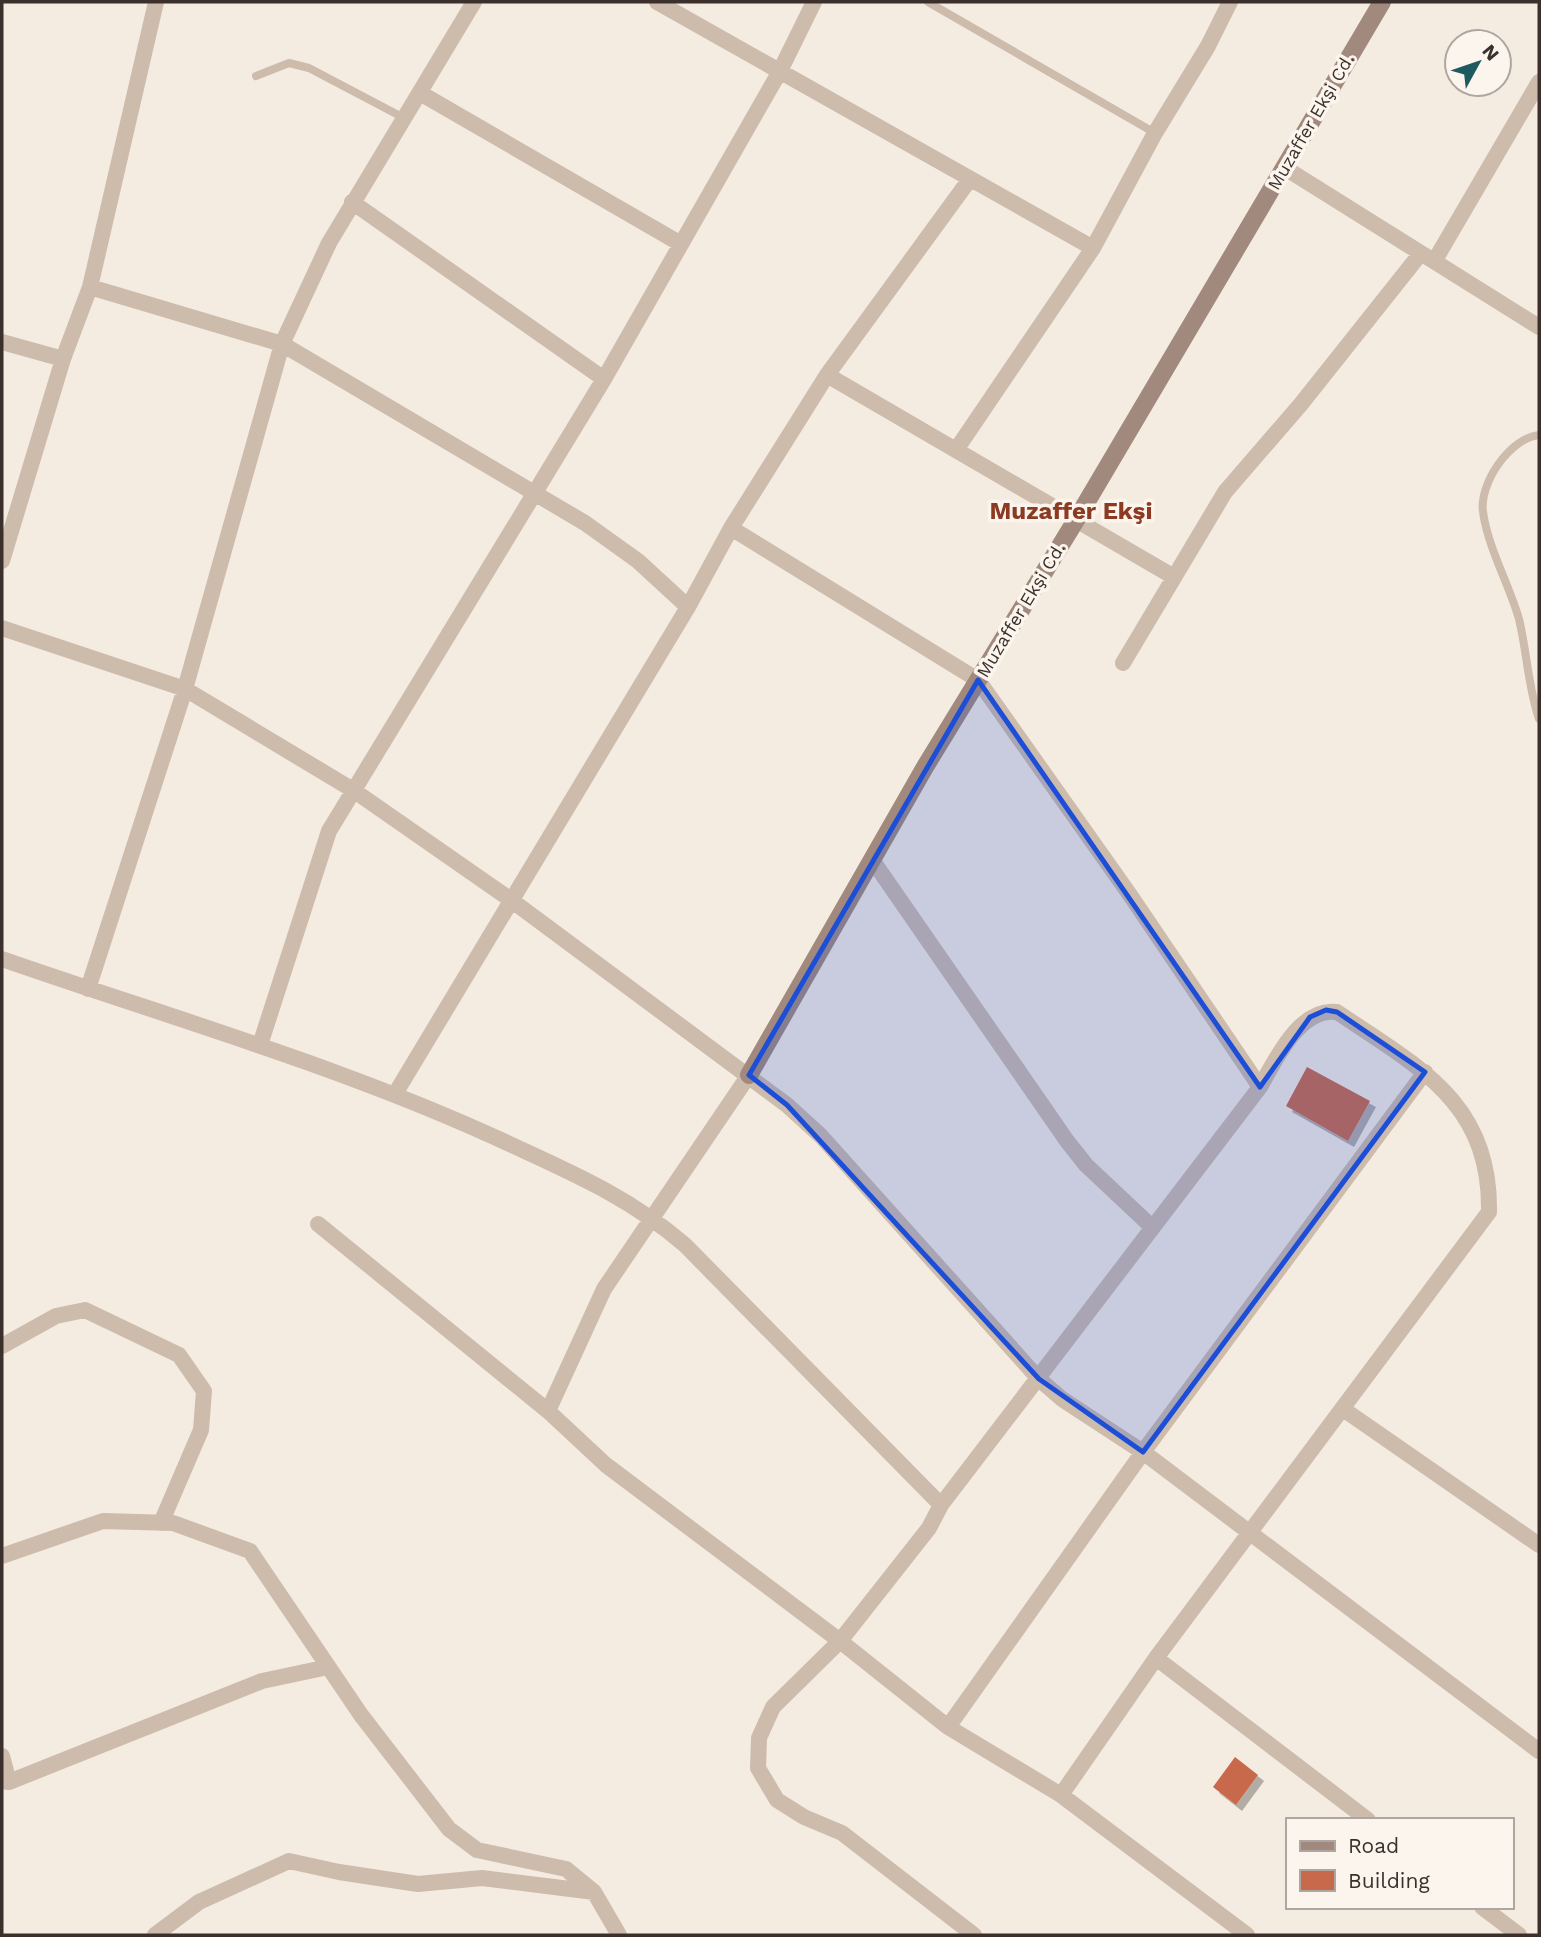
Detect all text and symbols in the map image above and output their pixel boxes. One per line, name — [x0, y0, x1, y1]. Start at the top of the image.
north arrow — [1443, 28, 1513, 98]
text: N — [1477, 40, 1504, 65]
street label: Muzaffer Ekşi Cd. — [1263, 50, 1358, 194]
district label: Muzaffer Ekşi — [990, 497, 1152, 525]
street label: Muzaffer Ekşi Cd. — [972, 538, 1069, 681]
legend — [1286, 1818, 1513, 1909]
text: Road — [1348, 1833, 1399, 1858]
text: Building — [1348, 1868, 1430, 1893]

